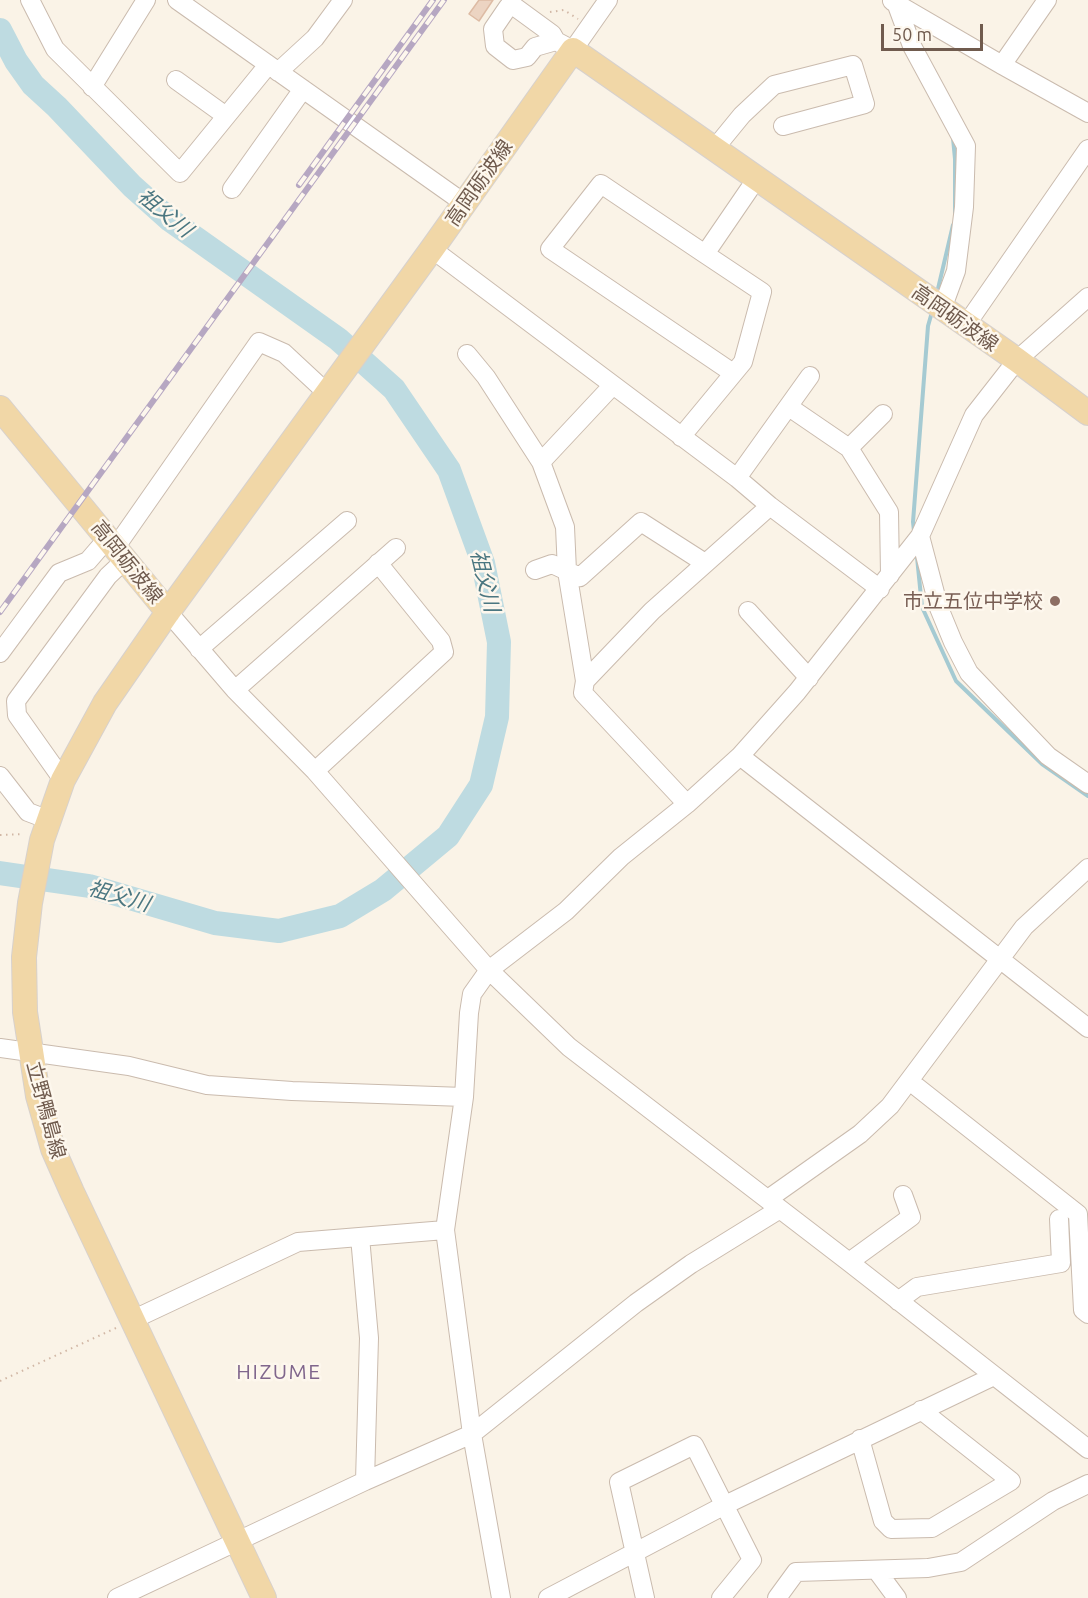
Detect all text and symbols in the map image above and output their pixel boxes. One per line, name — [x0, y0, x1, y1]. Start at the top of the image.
scale bar — [884, 12, 986, 50]
text: 50 m — [892, 24, 932, 44]
street label: 高岡砺波線 — [440, 135, 518, 231]
water label: 祖父川 — [133, 183, 197, 243]
street label: 高岡砺波線 — [907, 279, 1003, 357]
street label: 高岡砺波線 — [86, 516, 168, 608]
water label: 祖父川 — [465, 547, 505, 615]
place label: 市立五位中学校 — [903, 589, 1043, 613]
marker: 市立五位中学校 — [1048, 594, 1062, 608]
water label: 祖父川 — [85, 875, 153, 917]
street label: 立野鴨島線 — [21, 1059, 71, 1161]
district label: HIZUME — [236, 1359, 322, 1385]

